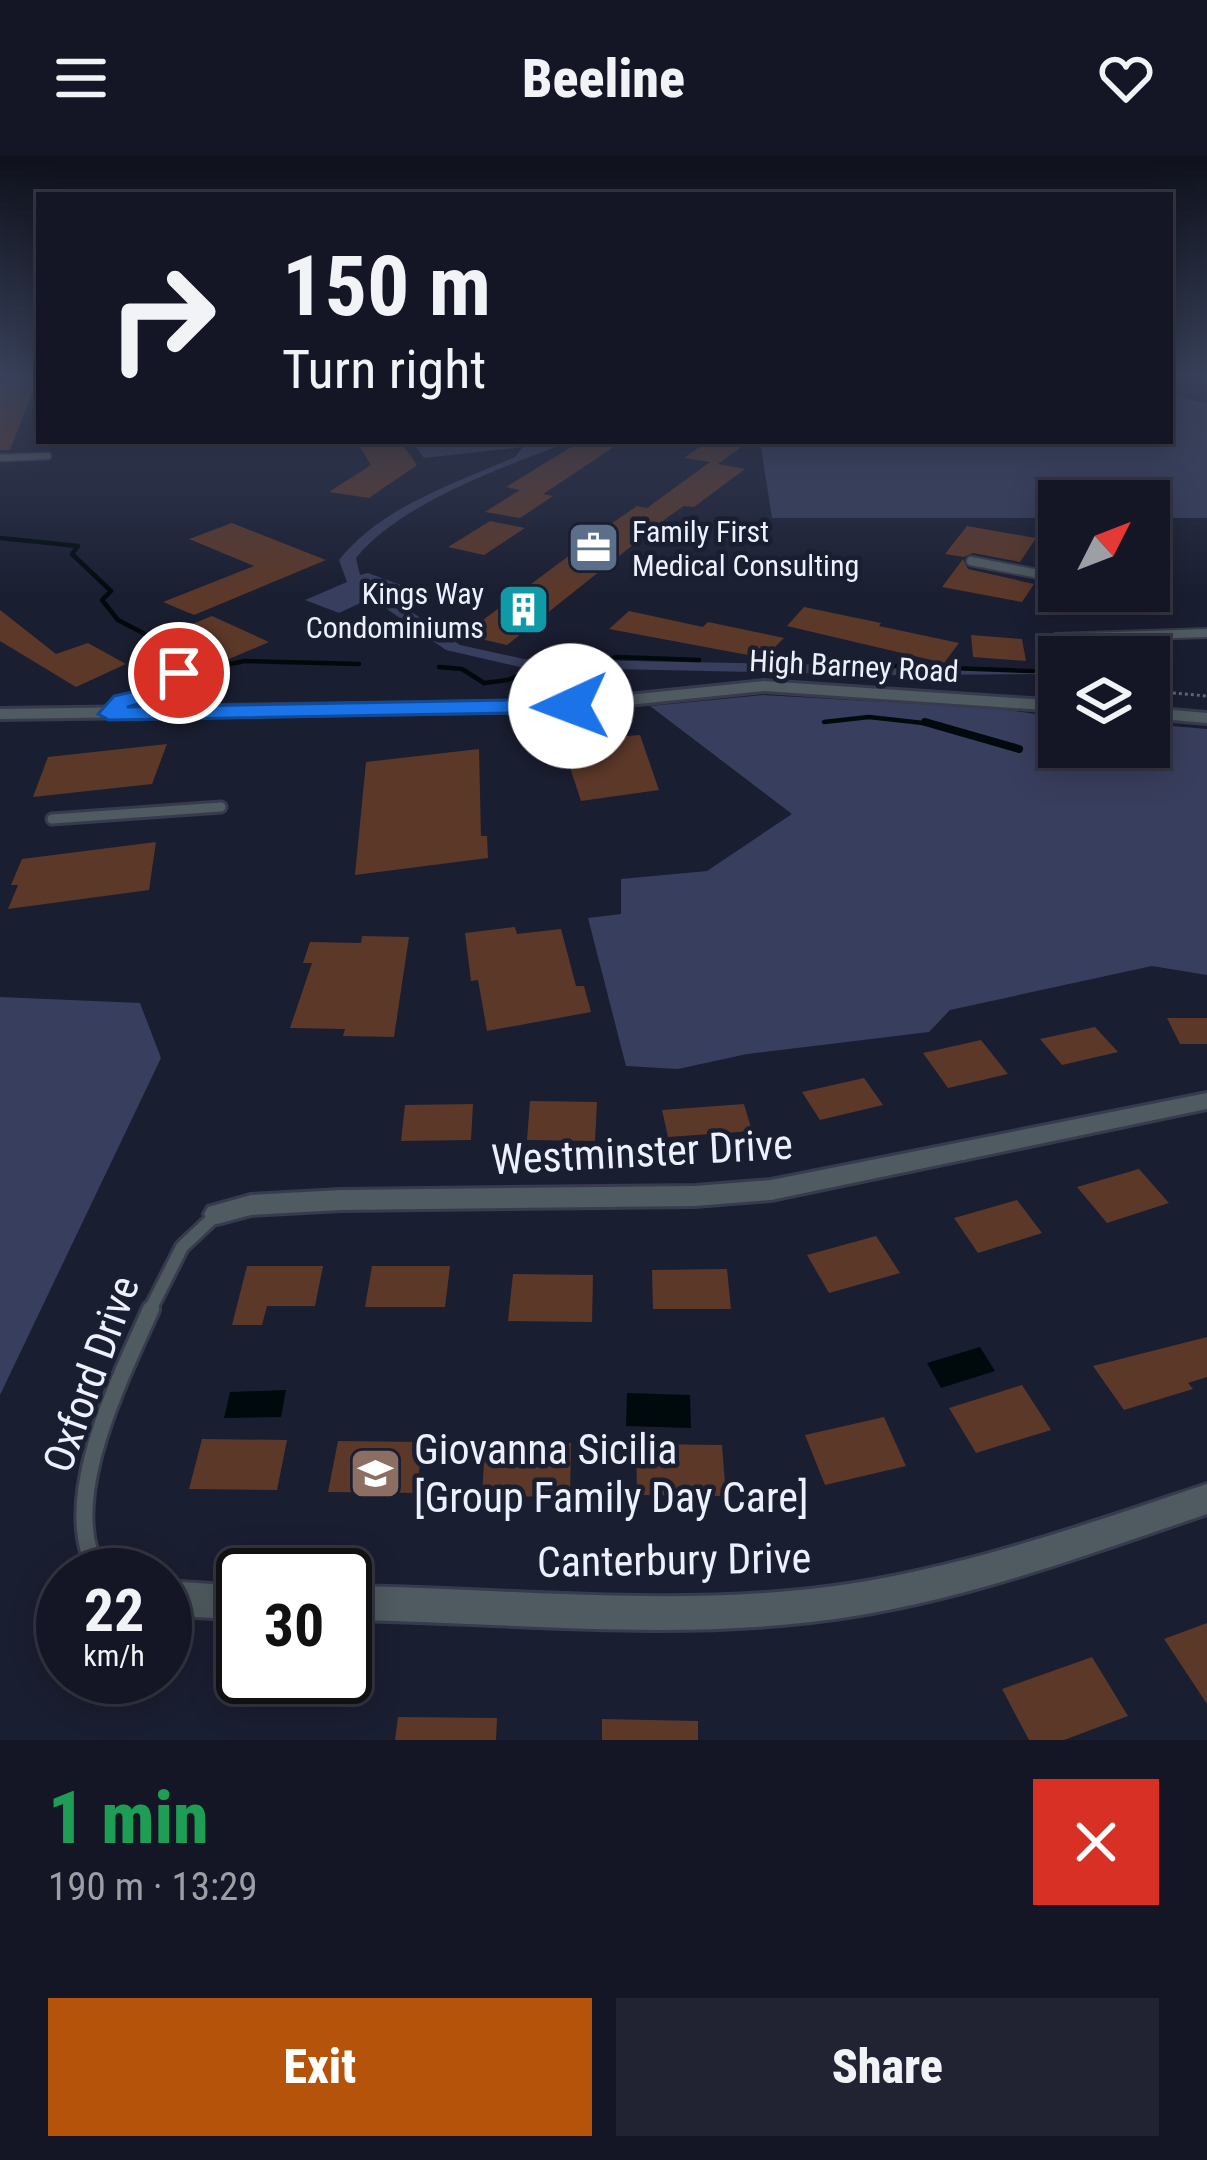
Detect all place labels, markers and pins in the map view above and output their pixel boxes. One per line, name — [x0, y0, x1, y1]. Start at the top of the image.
place label: Family First Medical Consulting — [632, 514, 859, 583]
office icon: Family First Medical Consulting — [565, 520, 621, 576]
place label: Kings Way Condominiums — [306, 576, 484, 645]
building icon: Kings Way Condominiums — [495, 582, 551, 638]
pin — [128, 622, 230, 724]
place label: Giovanna Sicilia [Group Family Day Care] — [414, 1425, 809, 1522]
school or university icon: Giovanna Sicilia [Group Family Day Care] — [347, 1445, 403, 1501]

